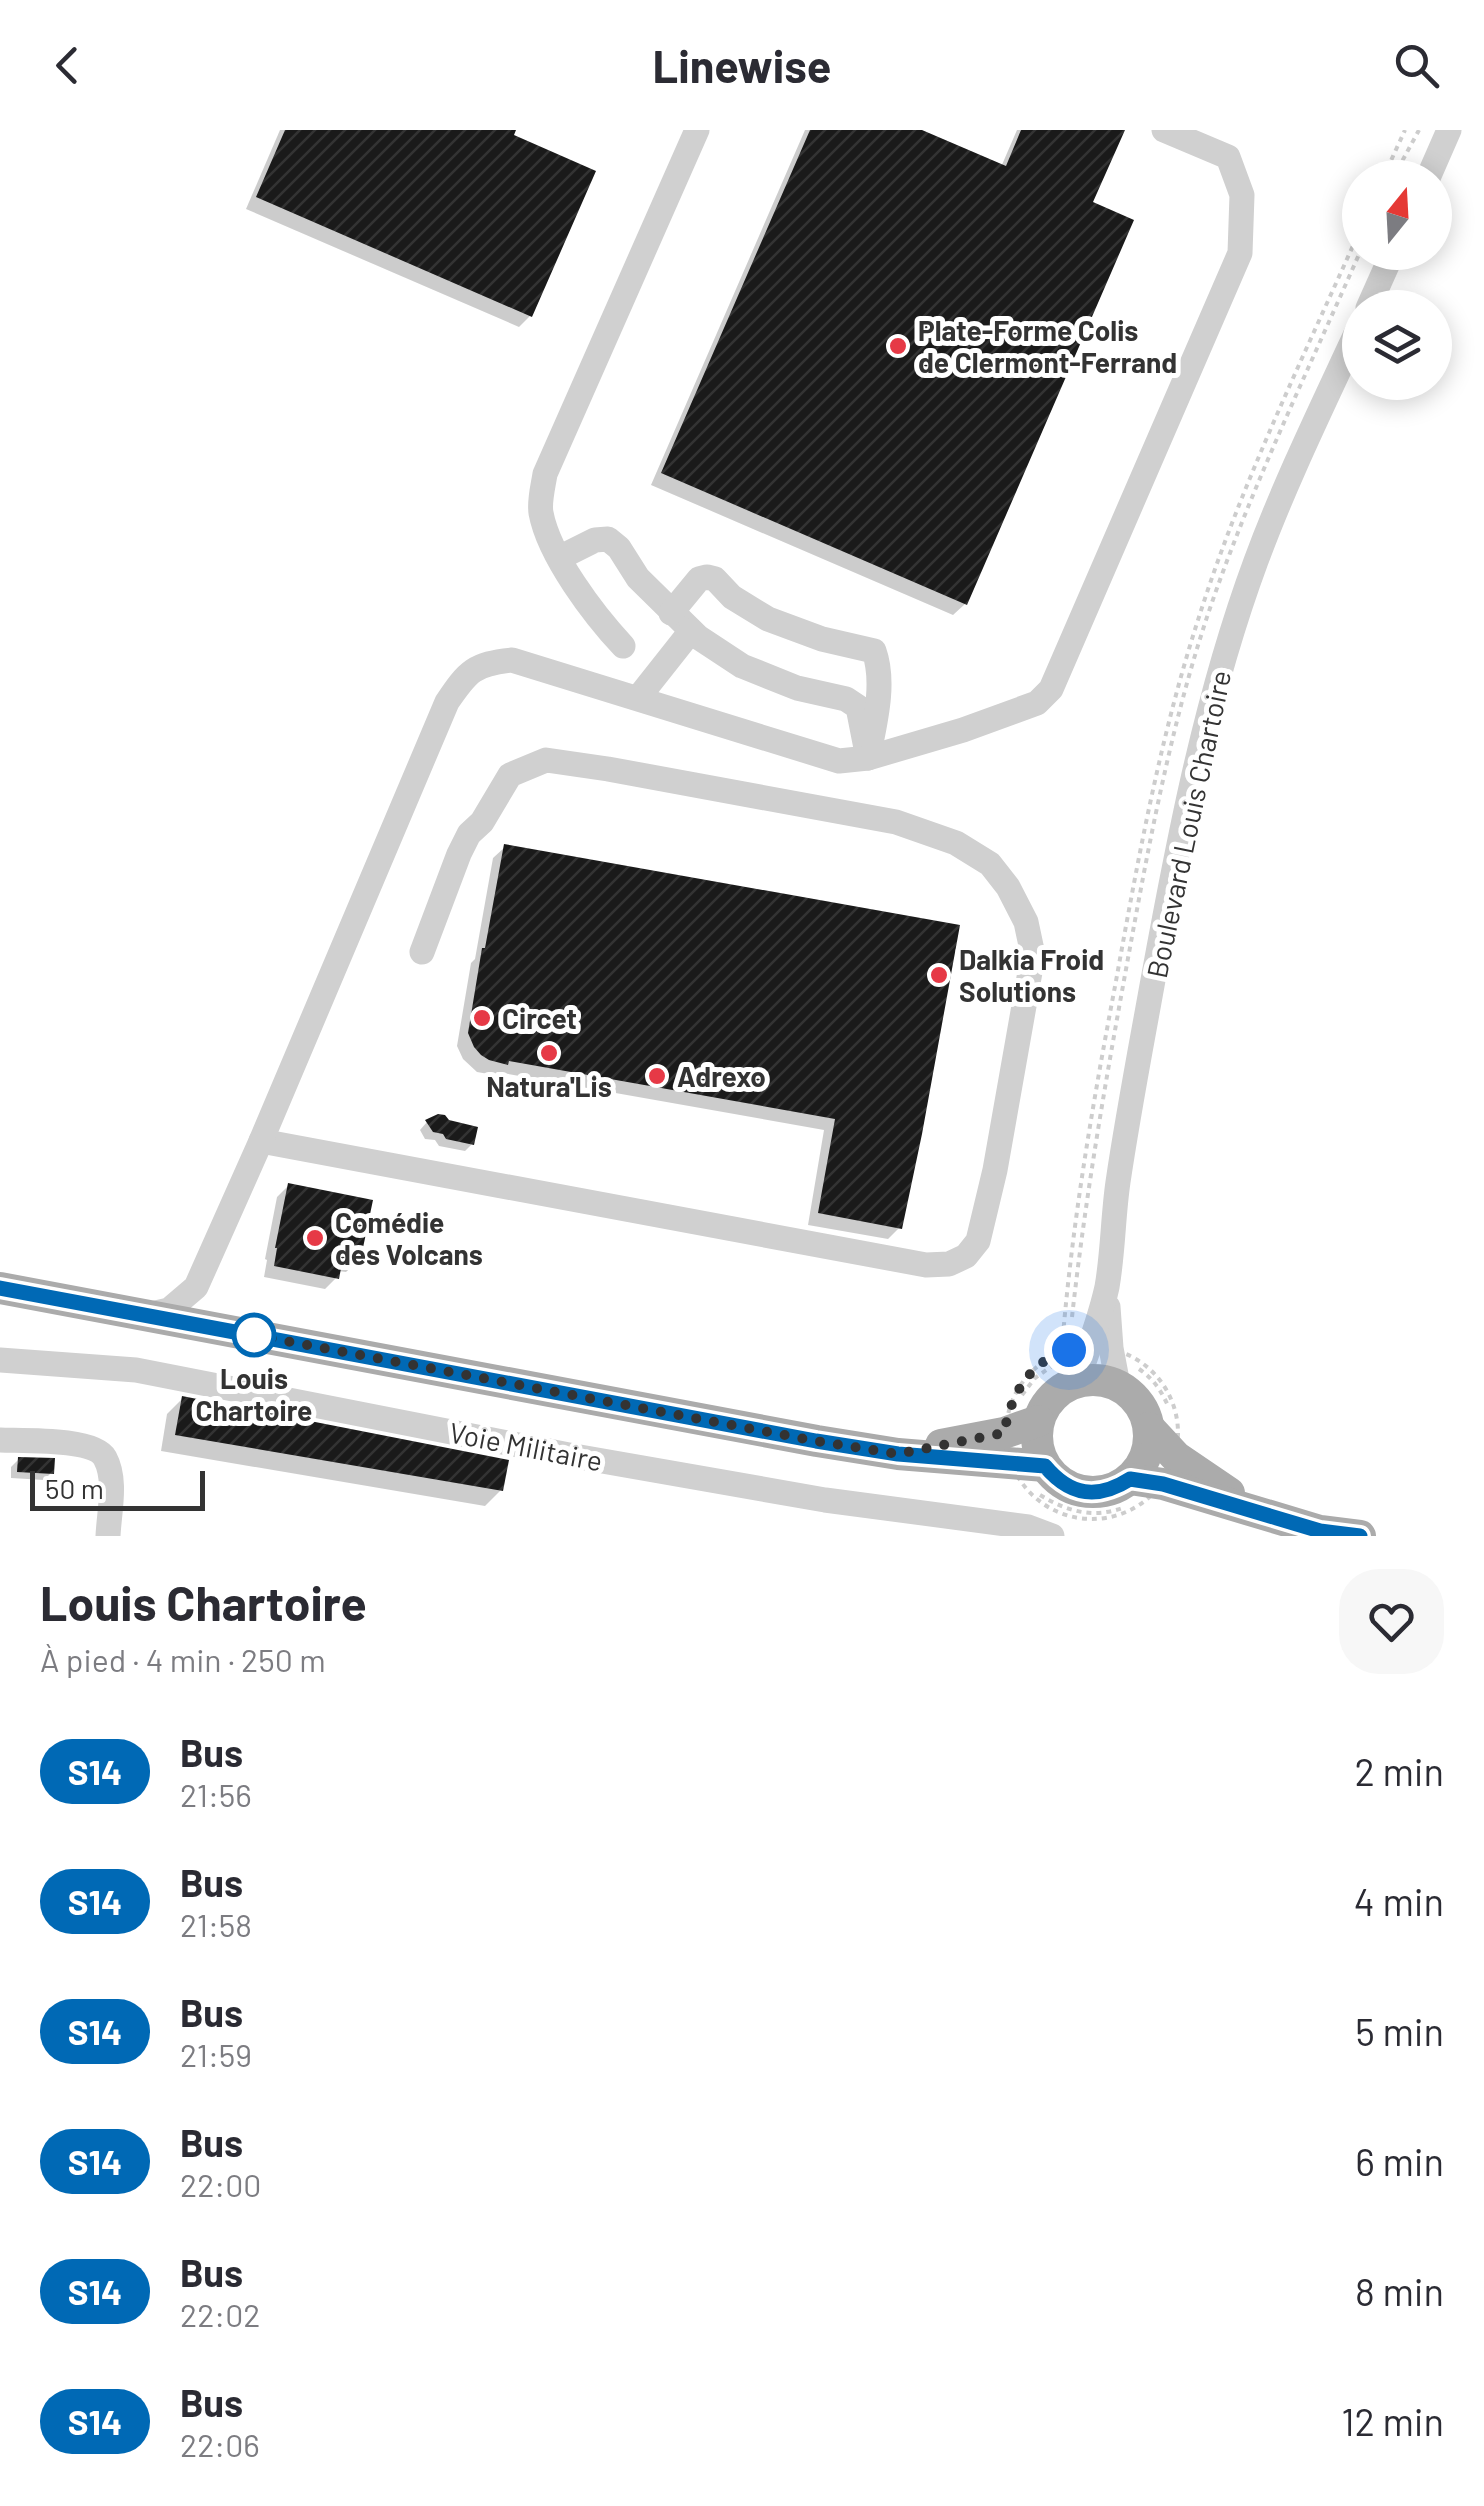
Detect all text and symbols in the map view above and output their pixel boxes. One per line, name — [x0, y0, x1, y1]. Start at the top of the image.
icon: back — [40, 38, 95, 93]
text: Linewise — [653, 38, 831, 92]
icon: search — [1389, 38, 1444, 93]
north arrow — [1342, 160, 1452, 270]
map controls — [1342, 160, 1452, 400]
button: layers — [1342, 290, 1452, 400]
place label: Plate-Forme Colis de Clermont-Ferrand — [918, 313, 1177, 379]
marker: Plate-Forme Colis de Clermont-Ferrand — [887, 335, 909, 357]
street label: Boulevard Louis Chartoire — [1139, 667, 1237, 981]
place label: Dalkia Froid Solutions — [959, 942, 1104, 1008]
marker: Dalkia Froid Solutions — [928, 964, 950, 986]
place label: Circet — [502, 1001, 577, 1035]
marker: Circet — [471, 1007, 493, 1029]
marker: Natura'Lis — [538, 1042, 560, 1064]
place label: Adrexo — [677, 1059, 766, 1093]
marker: Adrexo — [646, 1065, 668, 1087]
place label: Natura'Lis — [486, 1069, 612, 1103]
place label: Comédie des Volcans — [335, 1205, 483, 1271]
marker: Comédie des Volcans — [304, 1227, 326, 1249]
marker: Louis Chartoire — [233, 1314, 275, 1356]
your location — [1044, 1325, 1094, 1375]
place label: Louis Chartoire — [196, 1361, 312, 1427]
street label: Voie Militaire — [446, 1414, 606, 1478]
scale bar — [30, 1466, 205, 1510]
text: 50 m — [45, 1471, 104, 1505]
button: heart — [1339, 1569, 1444, 1674]
text: Louis Chartoire — [40, 1573, 367, 1631]
text: À pied · 4 min · 250 m — [40, 1640, 326, 1678]
text: Bus — [180, 1729, 243, 1775]
text: 2 min — [1354, 1748, 1444, 1794]
text: S14 — [68, 1750, 122, 1792]
text: 21:56 — [180, 1775, 252, 1813]
text: Bus — [180, 1859, 243, 1905]
text: 4 min — [1354, 1878, 1444, 1924]
text: S14 — [68, 1880, 122, 1922]
text: 21:58 — [180, 1905, 252, 1943]
text: Bus — [180, 1989, 243, 2035]
text: 5 min — [1355, 2008, 1444, 2054]
text: S14 — [68, 2010, 122, 2052]
text: 21:59 — [180, 2035, 252, 2073]
text: Bus — [180, 2119, 243, 2165]
text: 6 min — [1355, 2138, 1444, 2184]
text: S14 — [68, 2140, 122, 2182]
text: 22:00 — [180, 2165, 261, 2203]
text: Bus — [180, 2249, 243, 2295]
text: 8 min — [1355, 2268, 1444, 2314]
text: S14 — [68, 2270, 122, 2312]
text: 22:02 — [180, 2295, 260, 2333]
text: Bus — [180, 2379, 243, 2425]
text: 12 min — [1341, 2398, 1444, 2444]
text: S14 — [68, 2400, 122, 2442]
text: 22:06 — [180, 2425, 260, 2463]

